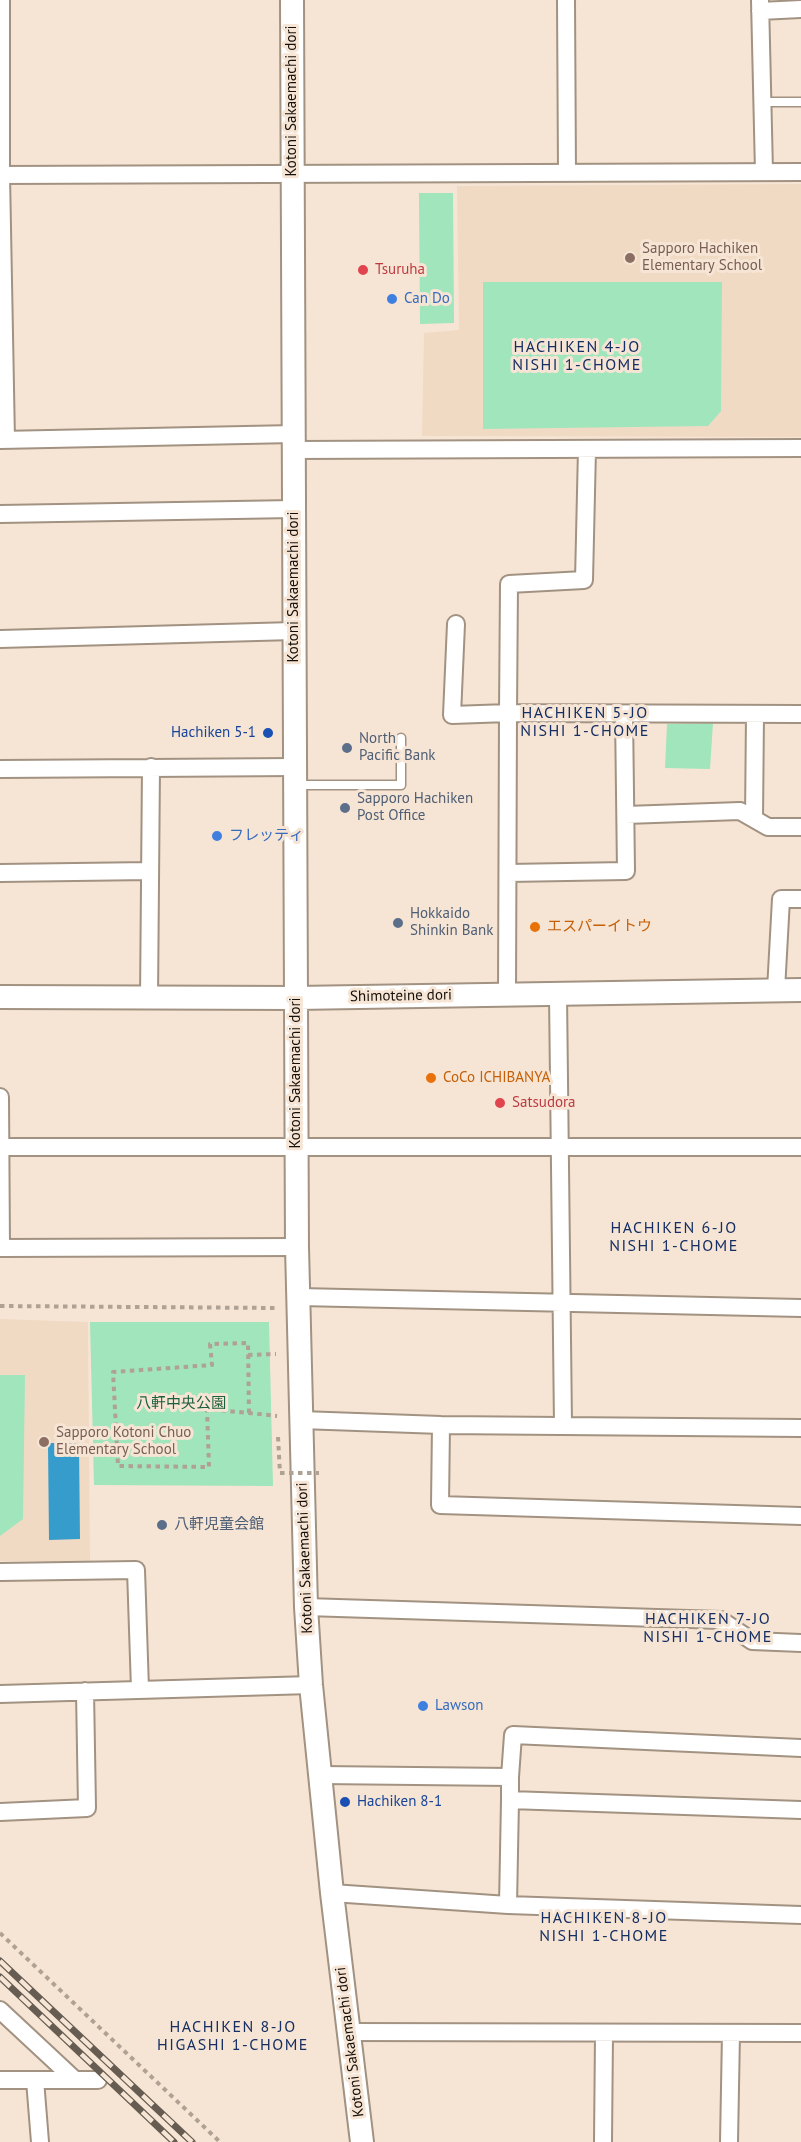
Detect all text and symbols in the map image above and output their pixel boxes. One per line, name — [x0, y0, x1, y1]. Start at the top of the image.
street label: Kotoni Sakaemachi dori — [283, 25, 301, 177]
place label: Sapporo Hachiken Elementary School — [642, 240, 762, 275]
marker: Sapporo Hachiken Elementary School — [623, 251, 637, 265]
place label: Tsuruha — [375, 261, 425, 279]
marker: Tsuruha — [356, 263, 370, 277]
place label: Can Do — [404, 290, 450, 308]
marker: Can Do — [385, 292, 399, 306]
district label: HACHIKEN 4-JO NISHI 1-CHOME — [512, 337, 642, 375]
street label: Kotoni Sakaemachi dori — [285, 511, 303, 663]
district label: HACHIKEN 5-JO NISHI 1-CHOME — [520, 703, 650, 741]
place label: Hachiken 5-1 — [171, 724, 256, 742]
marker: Hachiken 5-1 — [261, 726, 275, 740]
place label: North Pacific Bank — [359, 730, 436, 765]
marker: North Pacific Bank — [340, 741, 354, 755]
place label: Sapporo Hachiken Post Office — [357, 790, 473, 825]
marker: Sapporo Hachiken Post Office — [338, 801, 352, 815]
place label: フレッティ — [229, 827, 304, 845]
marker: フレッティ — [210, 829, 224, 843]
place label: Hokkaido Shinkin Bank — [410, 905, 493, 940]
marker: Hokkaido Shinkin Bank — [391, 916, 405, 930]
place label: エスパーイトウ — [547, 918, 652, 936]
marker: エスパーイトウ — [528, 920, 542, 934]
street label: Shimoteine dori — [350, 986, 452, 1006]
street label: Kotoni Sakaemachi dori — [287, 997, 305, 1149]
place label: CoCo ICHIBANYA — [443, 1069, 550, 1087]
marker: CoCo ICHIBANYA — [424, 1071, 438, 1085]
place label: Satsudora — [512, 1094, 576, 1112]
marker: Satsudora — [493, 1096, 507, 1110]
district label: HACHIKEN 6-JO NISHI 1-CHOME — [609, 1218, 739, 1256]
park label: 八軒中央公園 — [136, 1395, 226, 1413]
place label: Sapporo Kotoni Chuo Elementary School — [56, 1424, 191, 1459]
marker: Sapporo Kotoni Chuo Elementary School — [37, 1435, 51, 1449]
street label: Kotoni Sakaemachi dori — [293, 1482, 317, 1634]
place label: 八軒児童会館 — [174, 1516, 264, 1534]
marker: 八軒児童会館 — [155, 1518, 169, 1532]
district label: HACHIKEN 7-JO NISHI 1-CHOME — [643, 1609, 773, 1647]
place label: Lawson — [435, 1697, 483, 1715]
marker: Lawson — [416, 1699, 430, 1713]
place label: Hachiken 8-1 — [357, 1793, 442, 1811]
marker: Hachiken 8-1 — [338, 1795, 352, 1809]
district label: HACHIKEN 8-JO NISHI 1-CHOME — [539, 1908, 669, 1946]
street label: Kotoni Sakaemachi dori — [332, 1966, 368, 2118]
district label: HACHIKEN 8-JO HIGASHI 1-CHOME — [157, 2017, 309, 2055]

